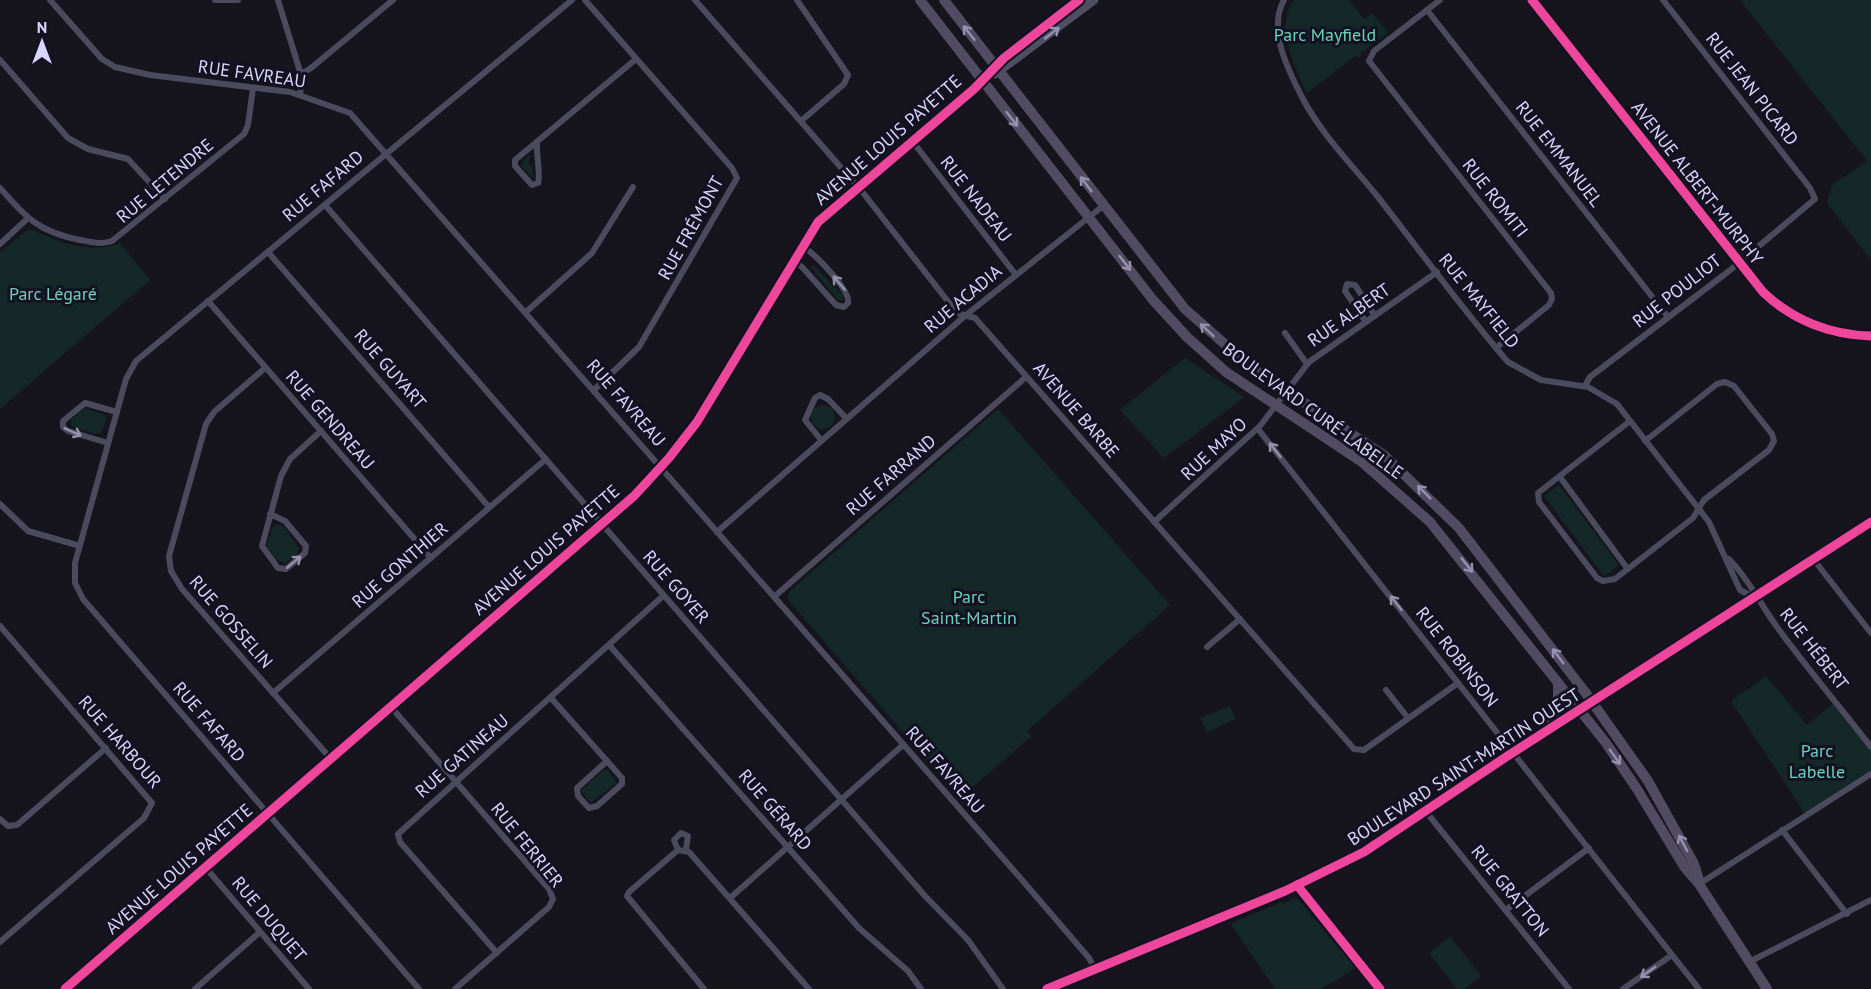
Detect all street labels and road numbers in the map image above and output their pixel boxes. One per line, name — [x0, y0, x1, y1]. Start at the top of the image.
street label: RUE JEAN PICARD — [1701, 28, 1804, 150]
street label: RUE FAVREAU — [197, 55, 308, 92]
street label: AVENUE LOUIS PAYETTE — [809, 69, 966, 210]
street label: RUE EMMANUEL — [1511, 96, 1608, 211]
street label: AVENUE ALBERT-MURPHY — [1627, 97, 1768, 269]
street label: RUE LETENDRE — [111, 133, 218, 228]
street label: RUE FAFARD — [277, 145, 368, 226]
street label: RUE NADEAU — [936, 151, 1017, 246]
street label: RUE ROMITI — [1457, 154, 1533, 242]
street label: RUE FRÉMONT — [653, 172, 729, 284]
street label: RUE MAYFIELD — [1434, 248, 1525, 353]
street label: RUE POULIOT — [1628, 249, 1726, 333]
street label: RUE ACADIA — [919, 259, 1007, 338]
street label: RUE ALBERT — [1303, 278, 1395, 352]
street label: RUE GUYART — [349, 324, 431, 413]
street label: BOULEVARD CURÉ-LABELLE — [1218, 337, 1408, 484]
street label: RUE FAVREAU — [582, 354, 671, 451]
street label: AVENUE BARBE — [1028, 357, 1124, 462]
street label: RUE GENDREAU — [281, 365, 380, 474]
street label: RUE MAYO — [1176, 412, 1252, 485]
street label: RUE FARRAND — [841, 429, 941, 520]
street label: AVENUE LOUIS PAYETTE — [467, 479, 624, 620]
street label: RUE GONTHIER — [347, 516, 453, 613]
street label: RUE GOYER — [638, 545, 715, 628]
street label: RUE GOSSELIN — [185, 570, 278, 673]
street label: RUE ROBINSON — [1411, 602, 1504, 711]
street label: RUE HÉBERT — [1775, 603, 1854, 695]
street label: RUE FAFARD — [168, 677, 251, 767]
street label: BOULEVARD SAINT-MARTIN OUEST — [1343, 683, 1584, 851]
street label: RUE HARBOUR — [74, 691, 167, 793]
street label: RUE GATINEAU — [410, 709, 513, 803]
street label: RUE FAVREAU — [901, 721, 990, 818]
street label: RUE GÉRARD — [734, 764, 817, 855]
street label: RUE FERRIER — [486, 797, 569, 892]
street label: AVENUE LOUIS PAYETTE — [100, 798, 257, 939]
street label: RUE GRATTON — [1466, 840, 1554, 941]
street label: RUE DUQUET — [227, 871, 312, 966]

